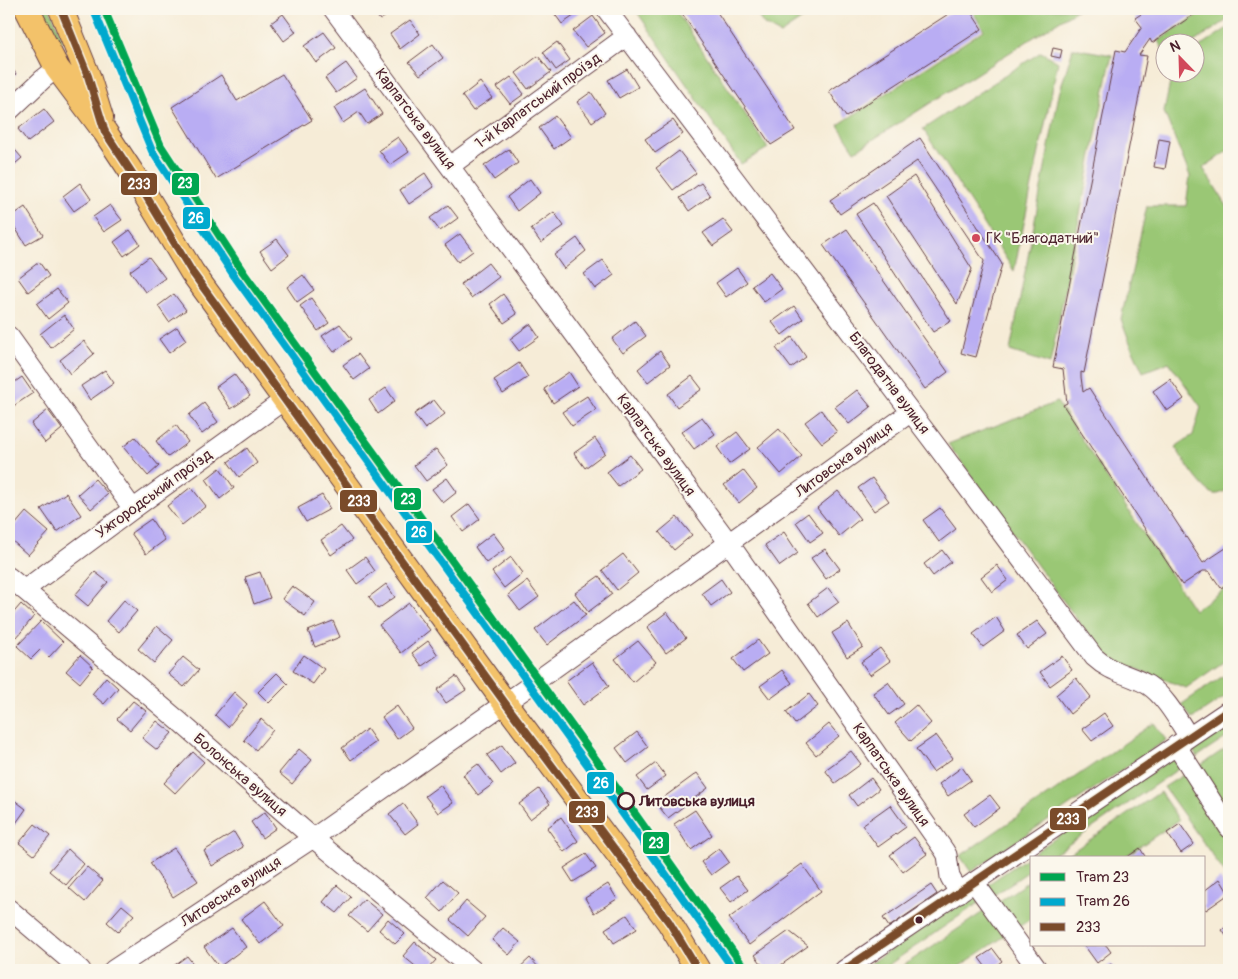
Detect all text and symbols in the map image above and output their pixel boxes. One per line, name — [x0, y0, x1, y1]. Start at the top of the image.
north arrow — [1156, 32, 1206, 82]
text: N — [1167, 37, 1183, 56]
street label: 1-й Карпатський проїзд — [471, 49, 605, 153]
street label: Карпатська вулиця — [371, 65, 459, 173]
line badge: 233 — [120, 172, 158, 196]
line badge: 23 — [171, 172, 200, 196]
text: 23 — [177, 175, 193, 192]
text: 233 — [127, 176, 151, 193]
line badge: 26 — [182, 206, 211, 230]
text: 26 — [188, 210, 204, 227]
place label: ГК "Благодатний" — [986, 229, 1099, 248]
marker: ГК "Благодатний" — [970, 232, 982, 244]
street label: Благодатна вулиця — [844, 328, 934, 438]
street label: Карпатська вулиця — [612, 390, 700, 500]
street label: Литовська вулиця — [791, 418, 896, 502]
street label: Ужгородський проїзд — [92, 445, 216, 543]
line badge: 23 — [393, 487, 422, 511]
line badge: 233 — [339, 489, 378, 513]
text: 23 — [400, 491, 416, 508]
text: 233 — [347, 493, 371, 510]
line badge: 26 — [405, 520, 433, 544]
text: 26 — [411, 524, 427, 541]
street label: Карпатська вулиця — [848, 720, 934, 830]
street label: Болонська вулиця — [189, 729, 291, 821]
line badge: 26 — [586, 771, 615, 795]
text: 26 — [593, 775, 609, 792]
marker: Литовська вулиця — [617, 792, 635, 810]
place label: Литовська вулиця — [638, 792, 755, 811]
line badge: 233 — [568, 800, 606, 824]
text: 233 — [575, 804, 599, 821]
line badge: 233 — [1049, 807, 1087, 831]
text: 233 — [1056, 811, 1080, 828]
line badge: 23 — [642, 831, 670, 855]
text: 23 — [648, 835, 664, 852]
street label: Литовська вулиця — [176, 852, 285, 932]
legend — [1030, 856, 1206, 946]
text: Tram 23 — [1076, 868, 1129, 887]
text: Tram 26 — [1076, 892, 1130, 911]
unlabelled marker — [914, 915, 924, 925]
text: 233 — [1076, 918, 1101, 937]

